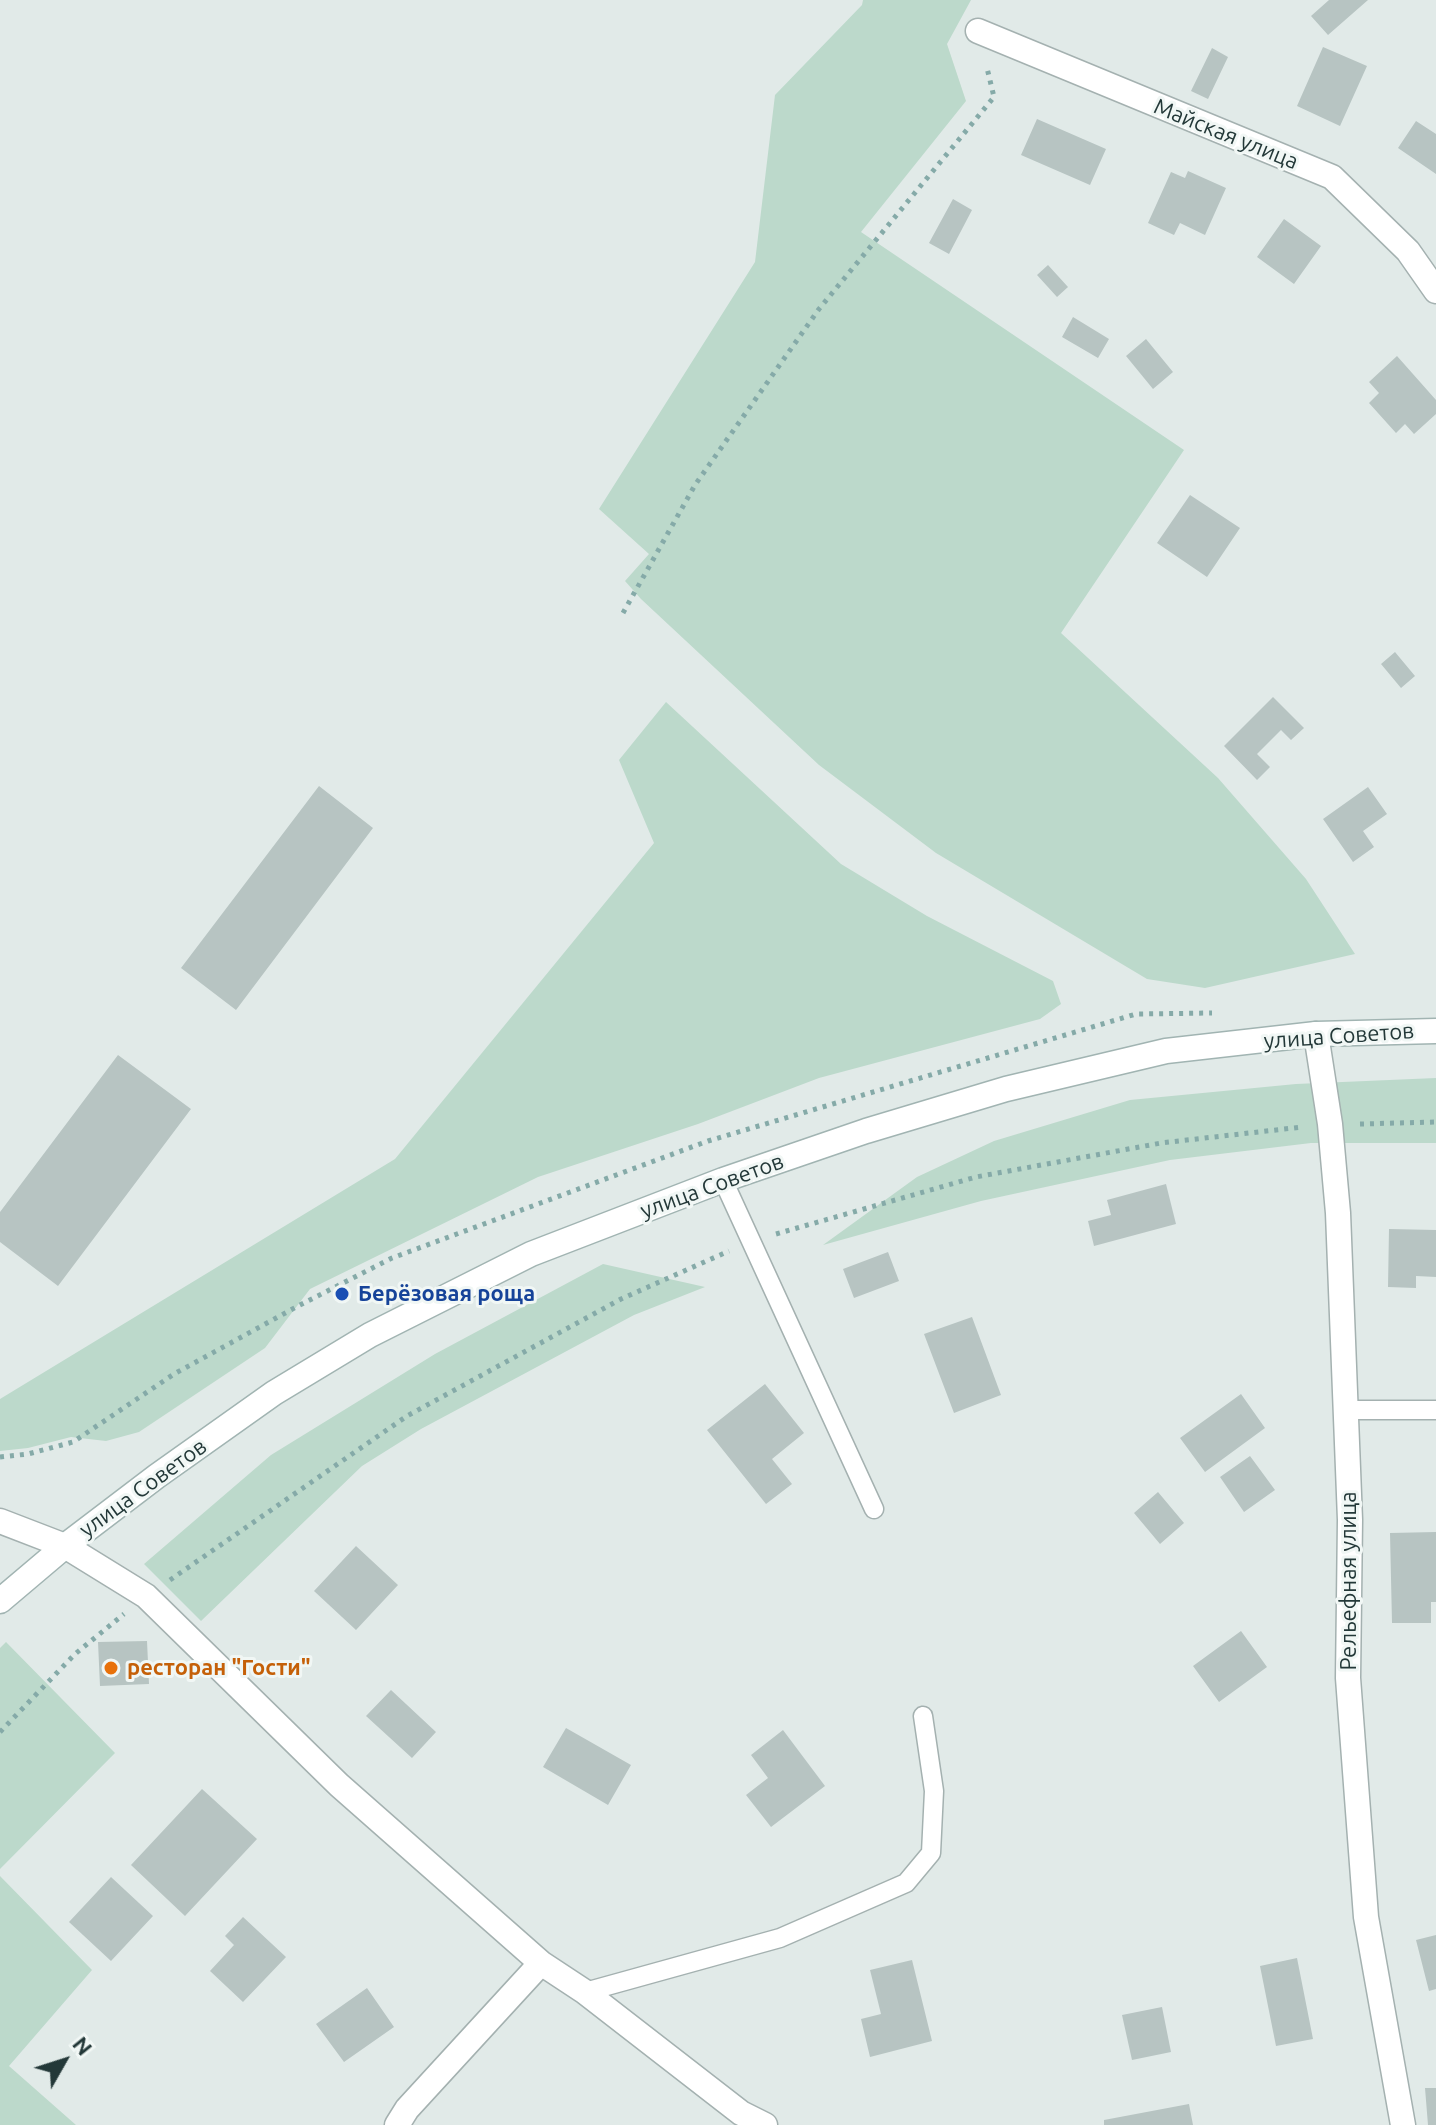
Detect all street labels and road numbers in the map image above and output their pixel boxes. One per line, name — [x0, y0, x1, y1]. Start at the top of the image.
street label: Майская улица — [1150, 93, 1302, 175]
street label: улица Советов — [1263, 1018, 1415, 1054]
street label: улица Советов — [637, 1148, 787, 1224]
street label: улица Советов — [74, 1433, 212, 1543]
street label: Рельефная улица — [1336, 1491, 1362, 1671]

